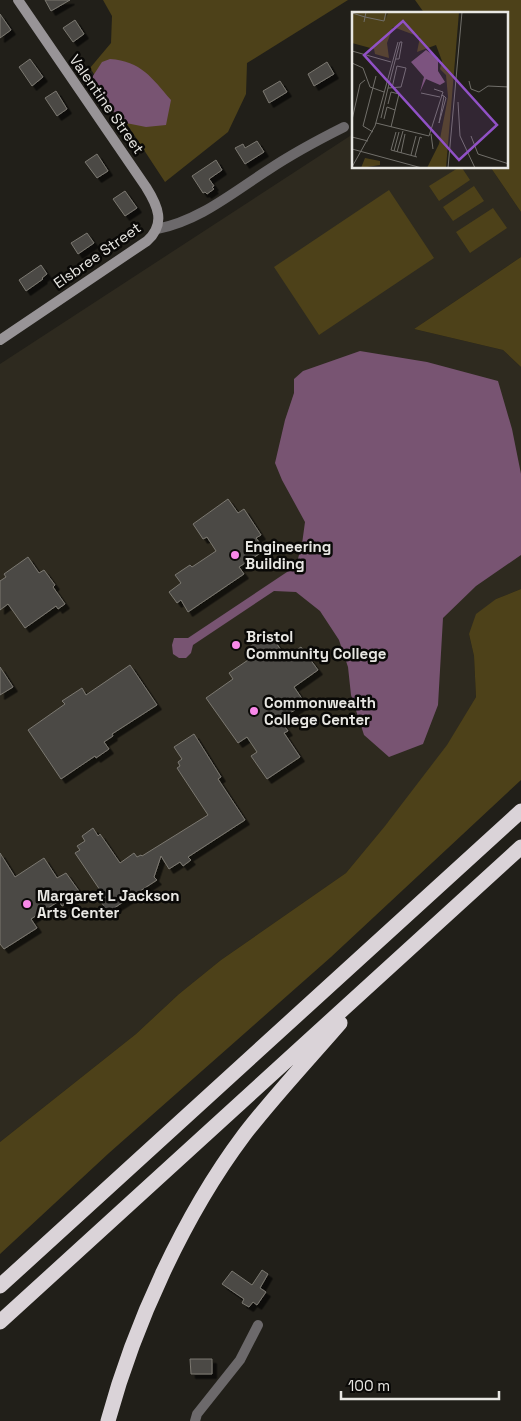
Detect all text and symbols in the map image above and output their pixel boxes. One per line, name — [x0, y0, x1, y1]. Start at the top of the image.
inset map — [352, 12, 508, 169]
street label: Valentine Street — [66, 51, 148, 158]
street label: Elsbree Street — [50, 218, 145, 292]
place label: Engineering Building — [245, 537, 331, 573]
marker: Engineering Building — [229, 549, 241, 561]
place label: Bristol Community College — [246, 627, 387, 663]
marker: Bristol Community College — [230, 639, 242, 651]
place label: Commonwealth College Center — [264, 693, 376, 729]
marker: Commonwealth College Center — [248, 705, 260, 717]
place label: Margaret L Jackson Arts Center — [37, 886, 180, 922]
marker: Margaret L Jackson Arts Center — [21, 898, 33, 910]
scale bar — [341, 1368, 498, 1400]
text: 100 m — [348, 1376, 390, 1395]

